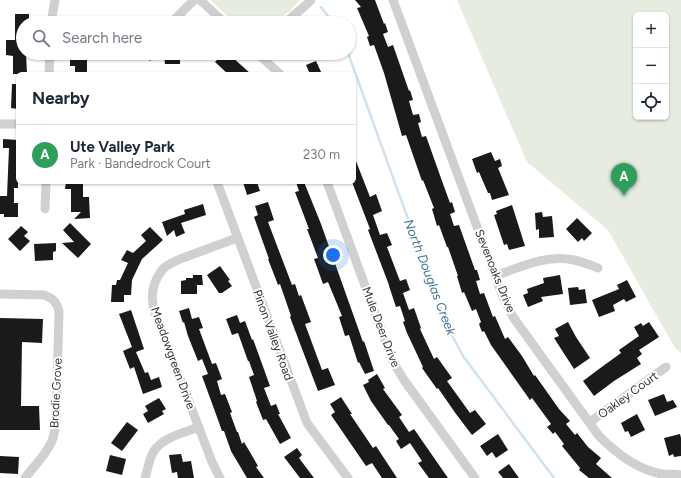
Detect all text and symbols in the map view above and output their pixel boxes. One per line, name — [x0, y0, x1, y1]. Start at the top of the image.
map controls — [633, 12, 669, 120]
button: + — [633, 12, 669, 48]
search box — [16, 16, 356, 60]
icon: search — [30, 27, 52, 49]
text: Search here — [62, 29, 142, 47]
button: − — [633, 48, 669, 84]
button: locate — [633, 84, 669, 120]
text: Nearby — [32, 88, 90, 108]
text: Ute Valley Park — [70, 138, 175, 156]
text: A — [40, 147, 50, 162]
text: 230 m — [303, 147, 340, 162]
text: Park · Bandedrock Court — [70, 156, 211, 171]
pin: A — [611, 163, 637, 196]
water label: North Douglas Creek — [401, 217, 459, 338]
street label: Sevenoaks Drive — [472, 227, 518, 315]
your location — [323, 245, 343, 265]
street label: Mule Deer Drive — [359, 285, 403, 370]
street label: Pinon Valley Road — [250, 288, 296, 382]
street label: Meadowgreen Drive — [148, 305, 198, 411]
street label: Brodie Grove — [47, 357, 65, 428]
street label: Oakley Court — [595, 368, 661, 421]

